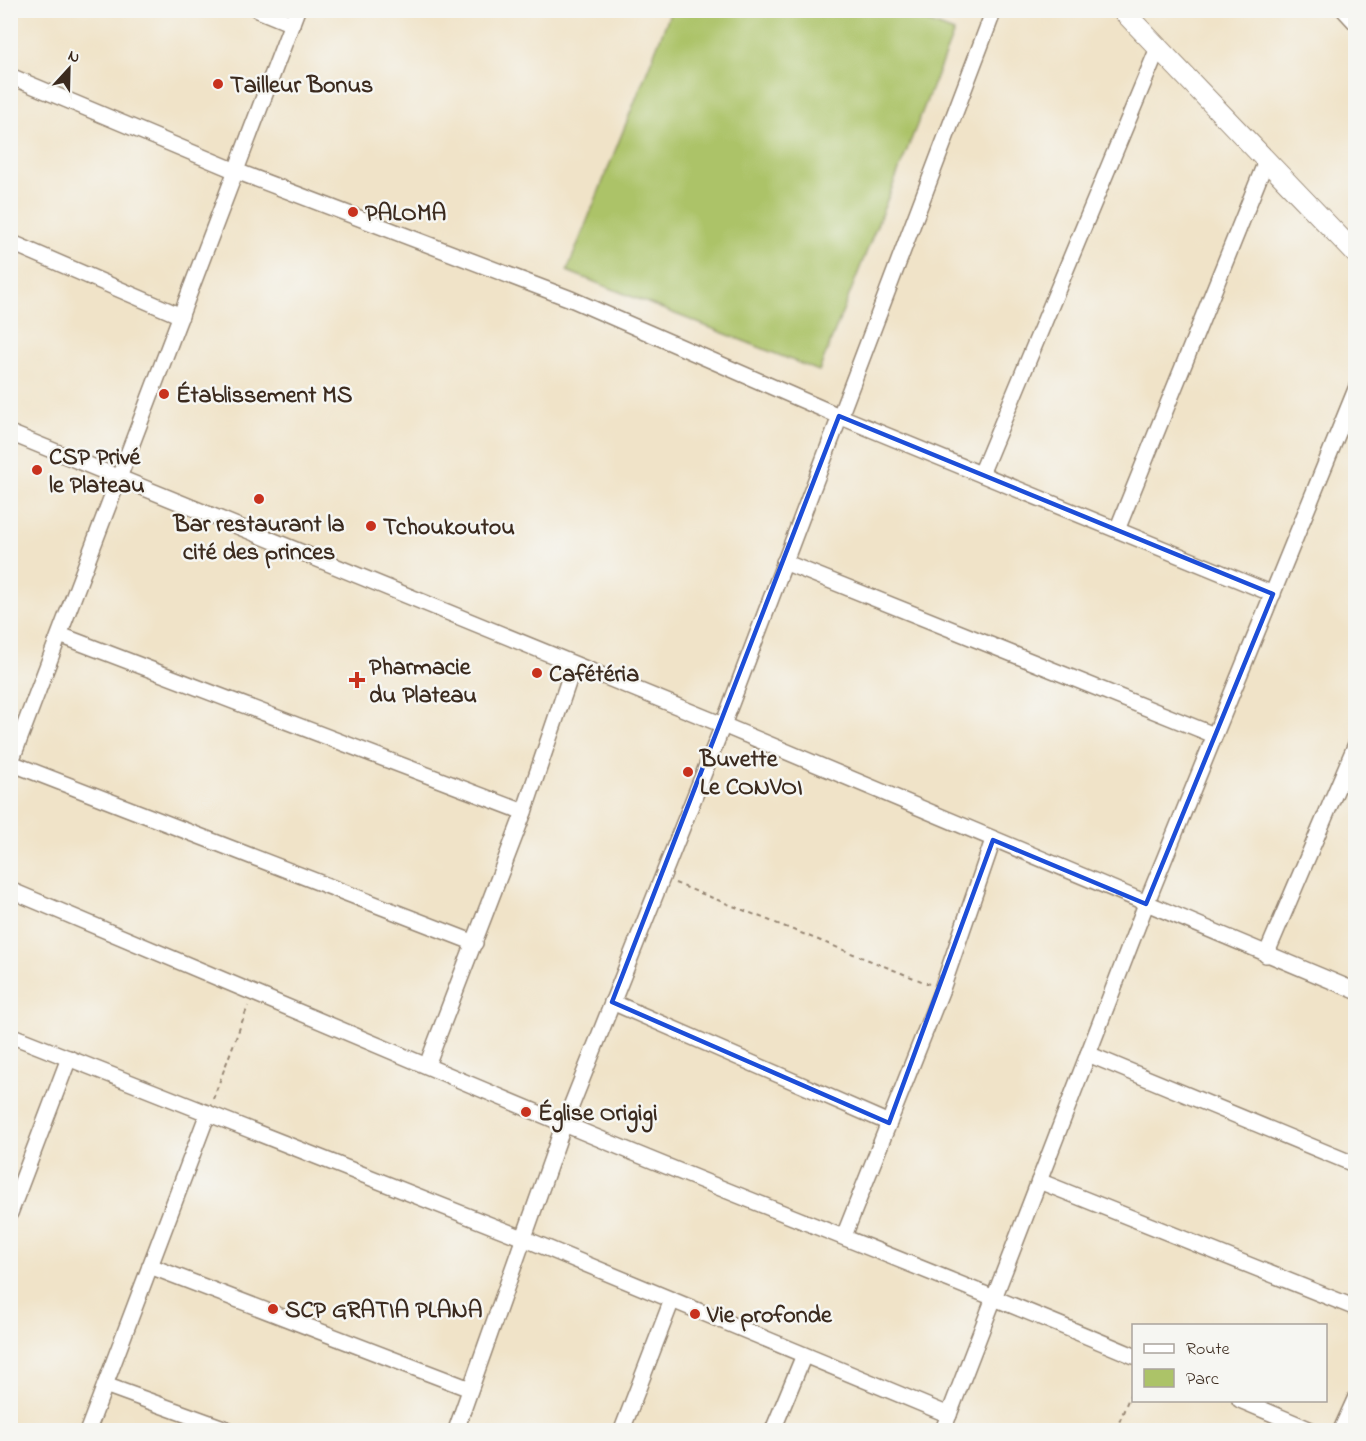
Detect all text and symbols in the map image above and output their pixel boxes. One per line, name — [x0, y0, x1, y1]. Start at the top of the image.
north arrow — [39, 39, 99, 99]
text: N — [64, 44, 84, 70]
place label: Tailleur Bonus — [230, 69, 373, 104]
marker: Tailleur Bonus — [211, 77, 225, 91]
place label: PALOMA — [365, 197, 446, 232]
marker: PALOMA — [346, 205, 360, 219]
place label: Établissement MS — [176, 379, 352, 414]
marker: Établissement MS — [157, 387, 171, 401]
place label: CSP Privé le Plateau — [49, 441, 145, 504]
marker: CSP Privé le Plateau — [30, 463, 44, 477]
marker: Bar restaurant la cité des princes — [252, 492, 266, 506]
place label: Bar restaurant la cité des princes — [173, 508, 344, 571]
place label: Tchoukoutou — [383, 511, 515, 546]
marker: Tchoukoutou — [364, 519, 378, 533]
place label: Pharmacie du Plateau — [369, 651, 477, 714]
place label: Cafétéria — [549, 658, 639, 693]
marker: Cafétéria — [530, 666, 544, 680]
marker: Pharmacie du Plateau — [350, 673, 364, 687]
place label: Buvette Le CONVOI — [699, 743, 803, 806]
marker: Buvette Le CONVOI — [681, 765, 695, 779]
place label: Église Origigi — [538, 1097, 657, 1133]
marker: Église Origigi — [519, 1105, 533, 1119]
place label: SCP GRATIA PLANA — [285, 1294, 483, 1329]
place label: Vie profonde — [706, 1299, 833, 1334]
marker: SCP GRATIA PLANA — [266, 1302, 280, 1316]
marker: Vie profonde — [688, 1307, 702, 1321]
legend — [1132, 1324, 1327, 1402]
text: Route — [1186, 1337, 1231, 1363]
text: Parc — [1186, 1367, 1219, 1393]

